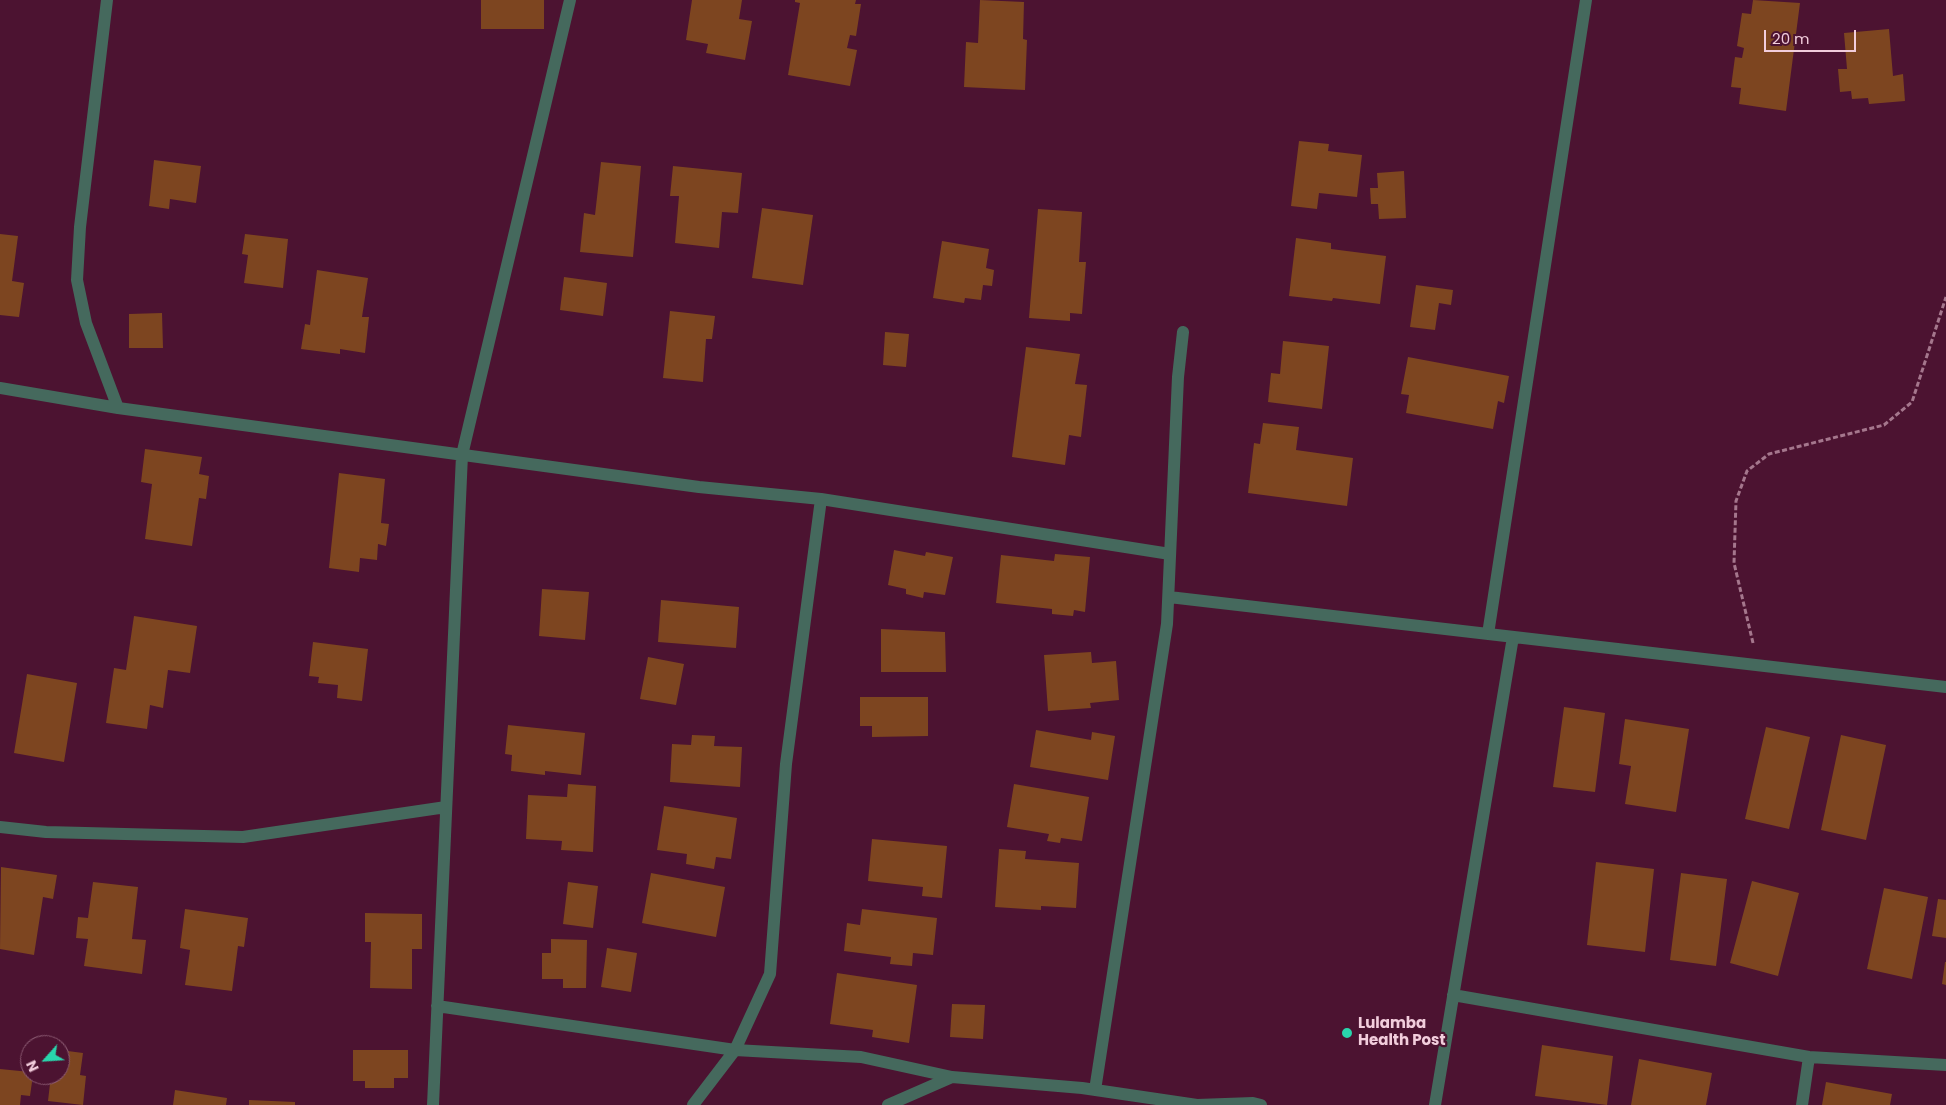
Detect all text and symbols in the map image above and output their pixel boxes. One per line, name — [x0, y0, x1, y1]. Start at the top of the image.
scale bar — [1766, 20, 1858, 52]
text: 20 m — [1772, 28, 1810, 49]
place label: Lulamba Health Post — [1358, 1015, 1446, 1050]
marker: Lulamba Health Post — [1340, 1026, 1354, 1040]
north arrow — [20, 1035, 70, 1085]
text: N — [21, 1057, 44, 1075]

